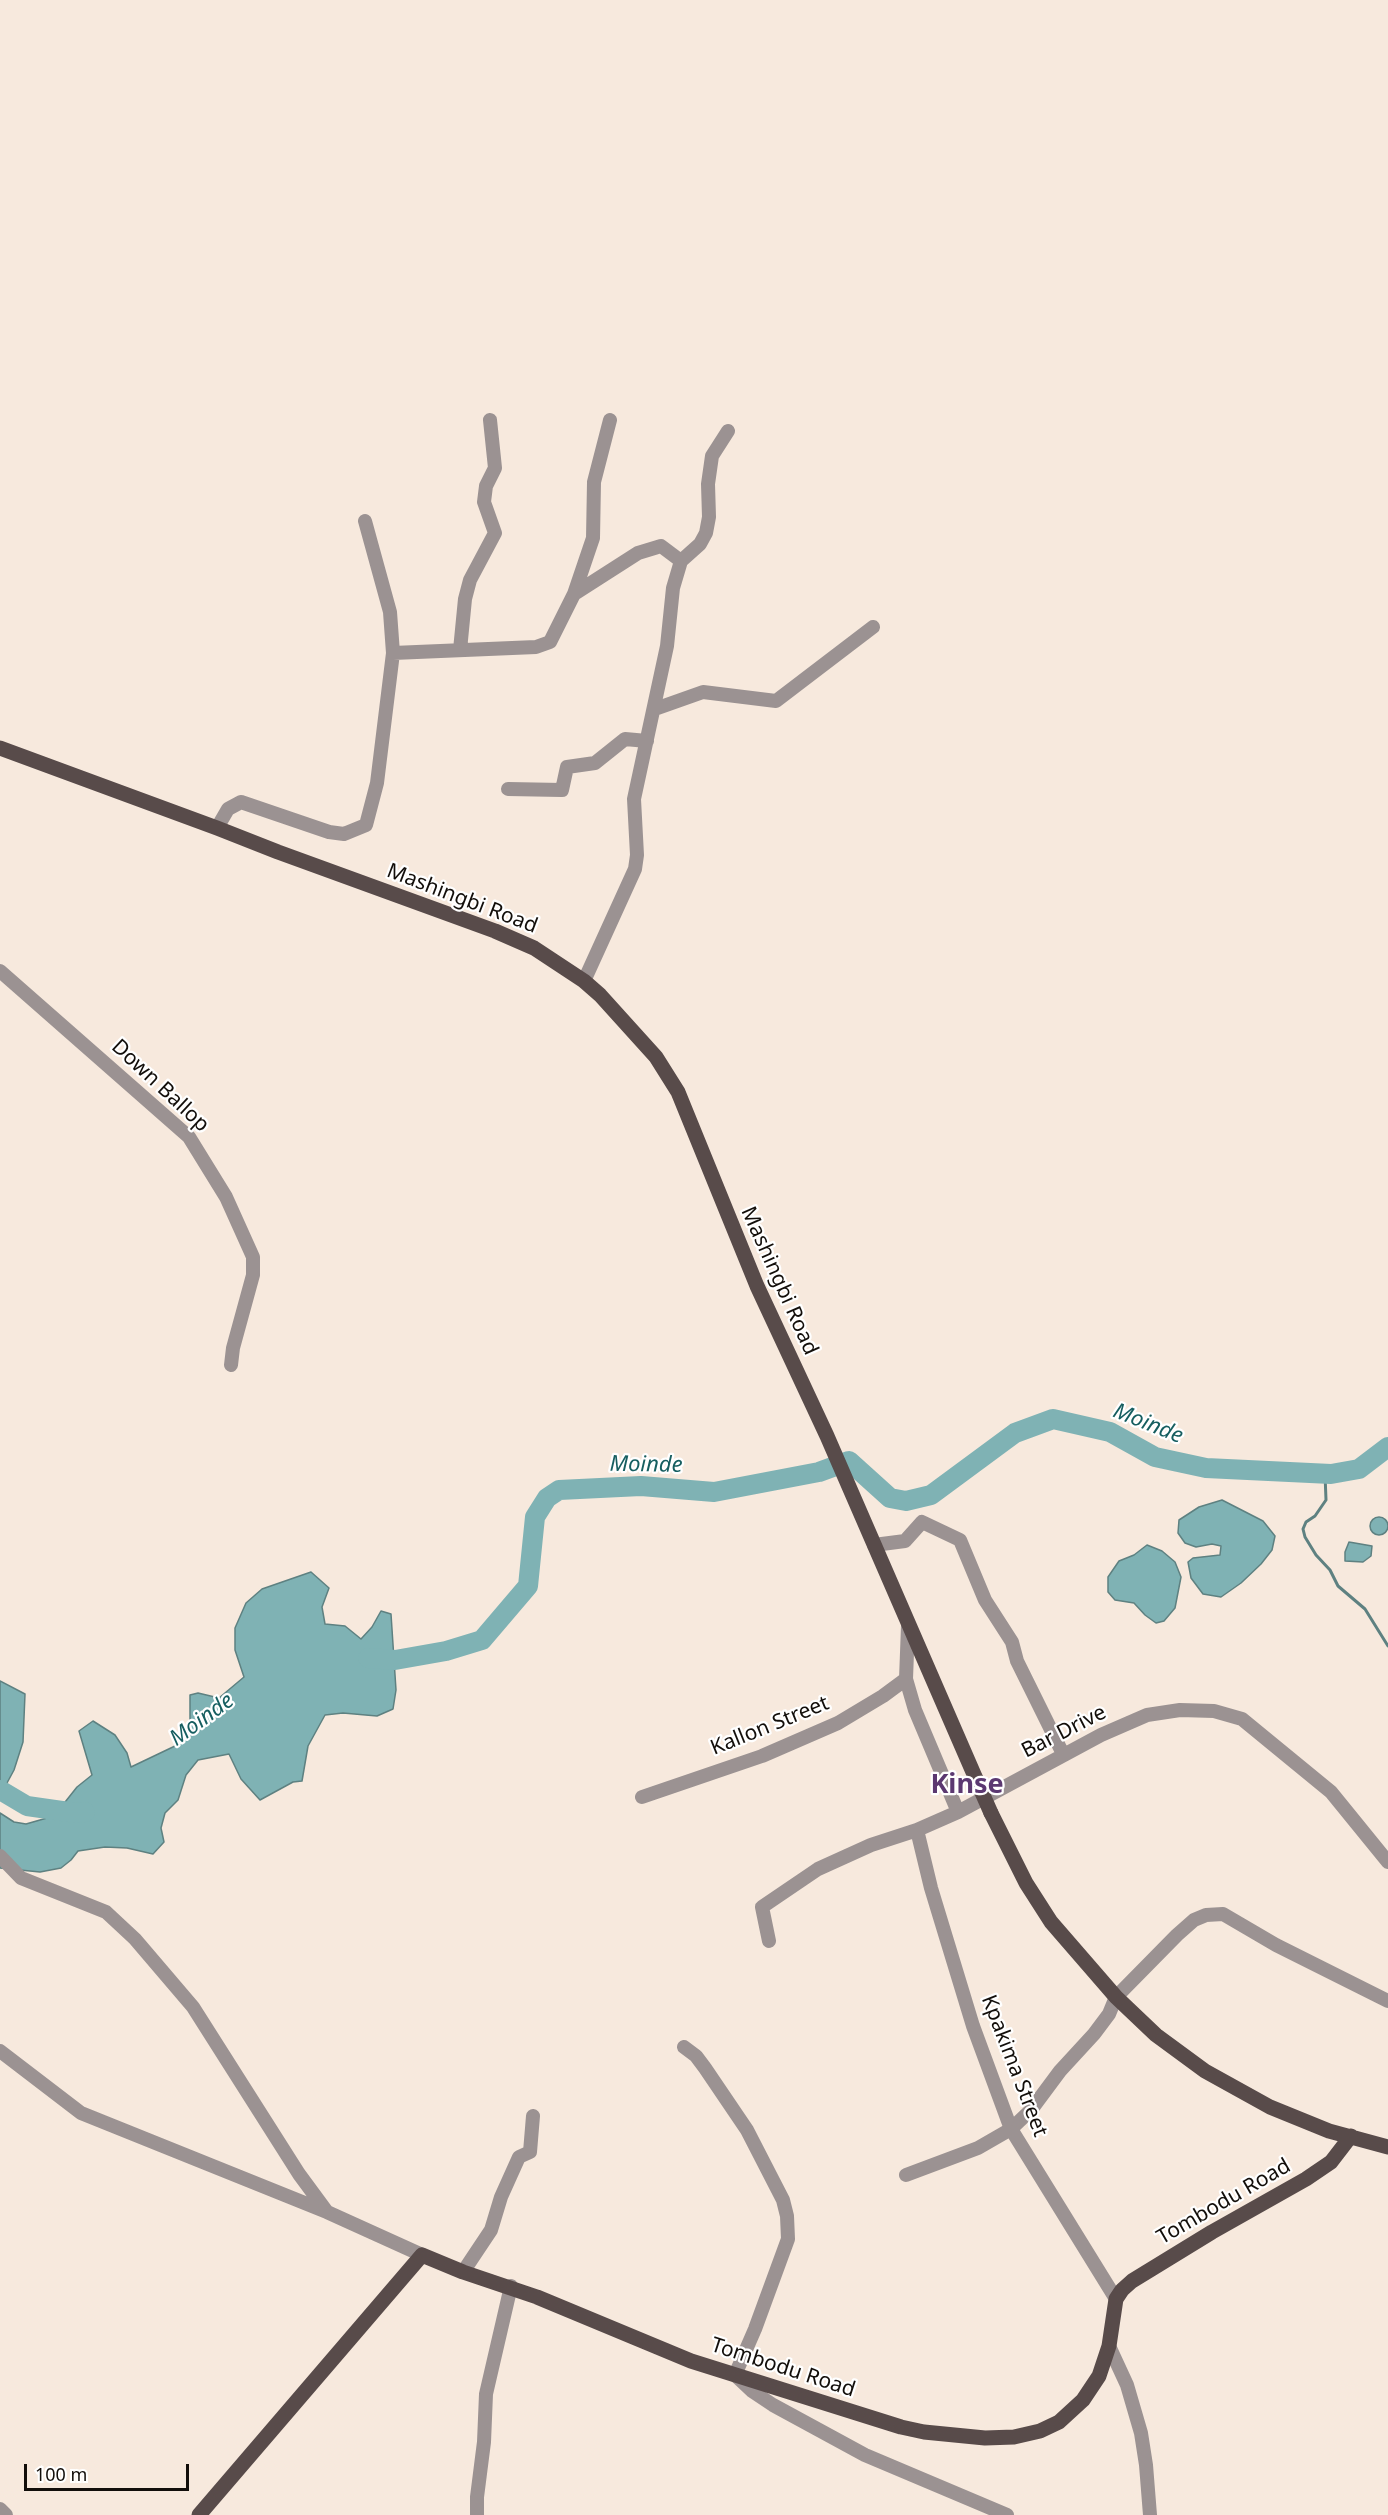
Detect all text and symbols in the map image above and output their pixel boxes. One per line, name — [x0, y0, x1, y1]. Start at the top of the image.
street label: Mashingbi Road — [383, 859, 541, 939]
street label: Down Ballop — [106, 1034, 214, 1138]
street label: Mashingbi Road — [735, 1203, 823, 1359]
water label: Moinde — [1109, 1398, 1187, 1450]
water label: Moinde — [609, 1451, 683, 1479]
water label: Moinde — [165, 1688, 239, 1752]
street label: Kallon Street — [707, 1691, 833, 1761]
street label: Bar Drive — [1018, 1700, 1110, 1764]
district label: Kinse — [930, 1769, 1004, 1801]
street label: Kpakima Street — [975, 1992, 1053, 2140]
street label: Tombodu Road — [1153, 2154, 1295, 2250]
street label: Tombodu Road — [708, 2333, 858, 2403]
scale bar — [27, 2452, 192, 2490]
text: 100 m — [35, 2462, 87, 2486]

